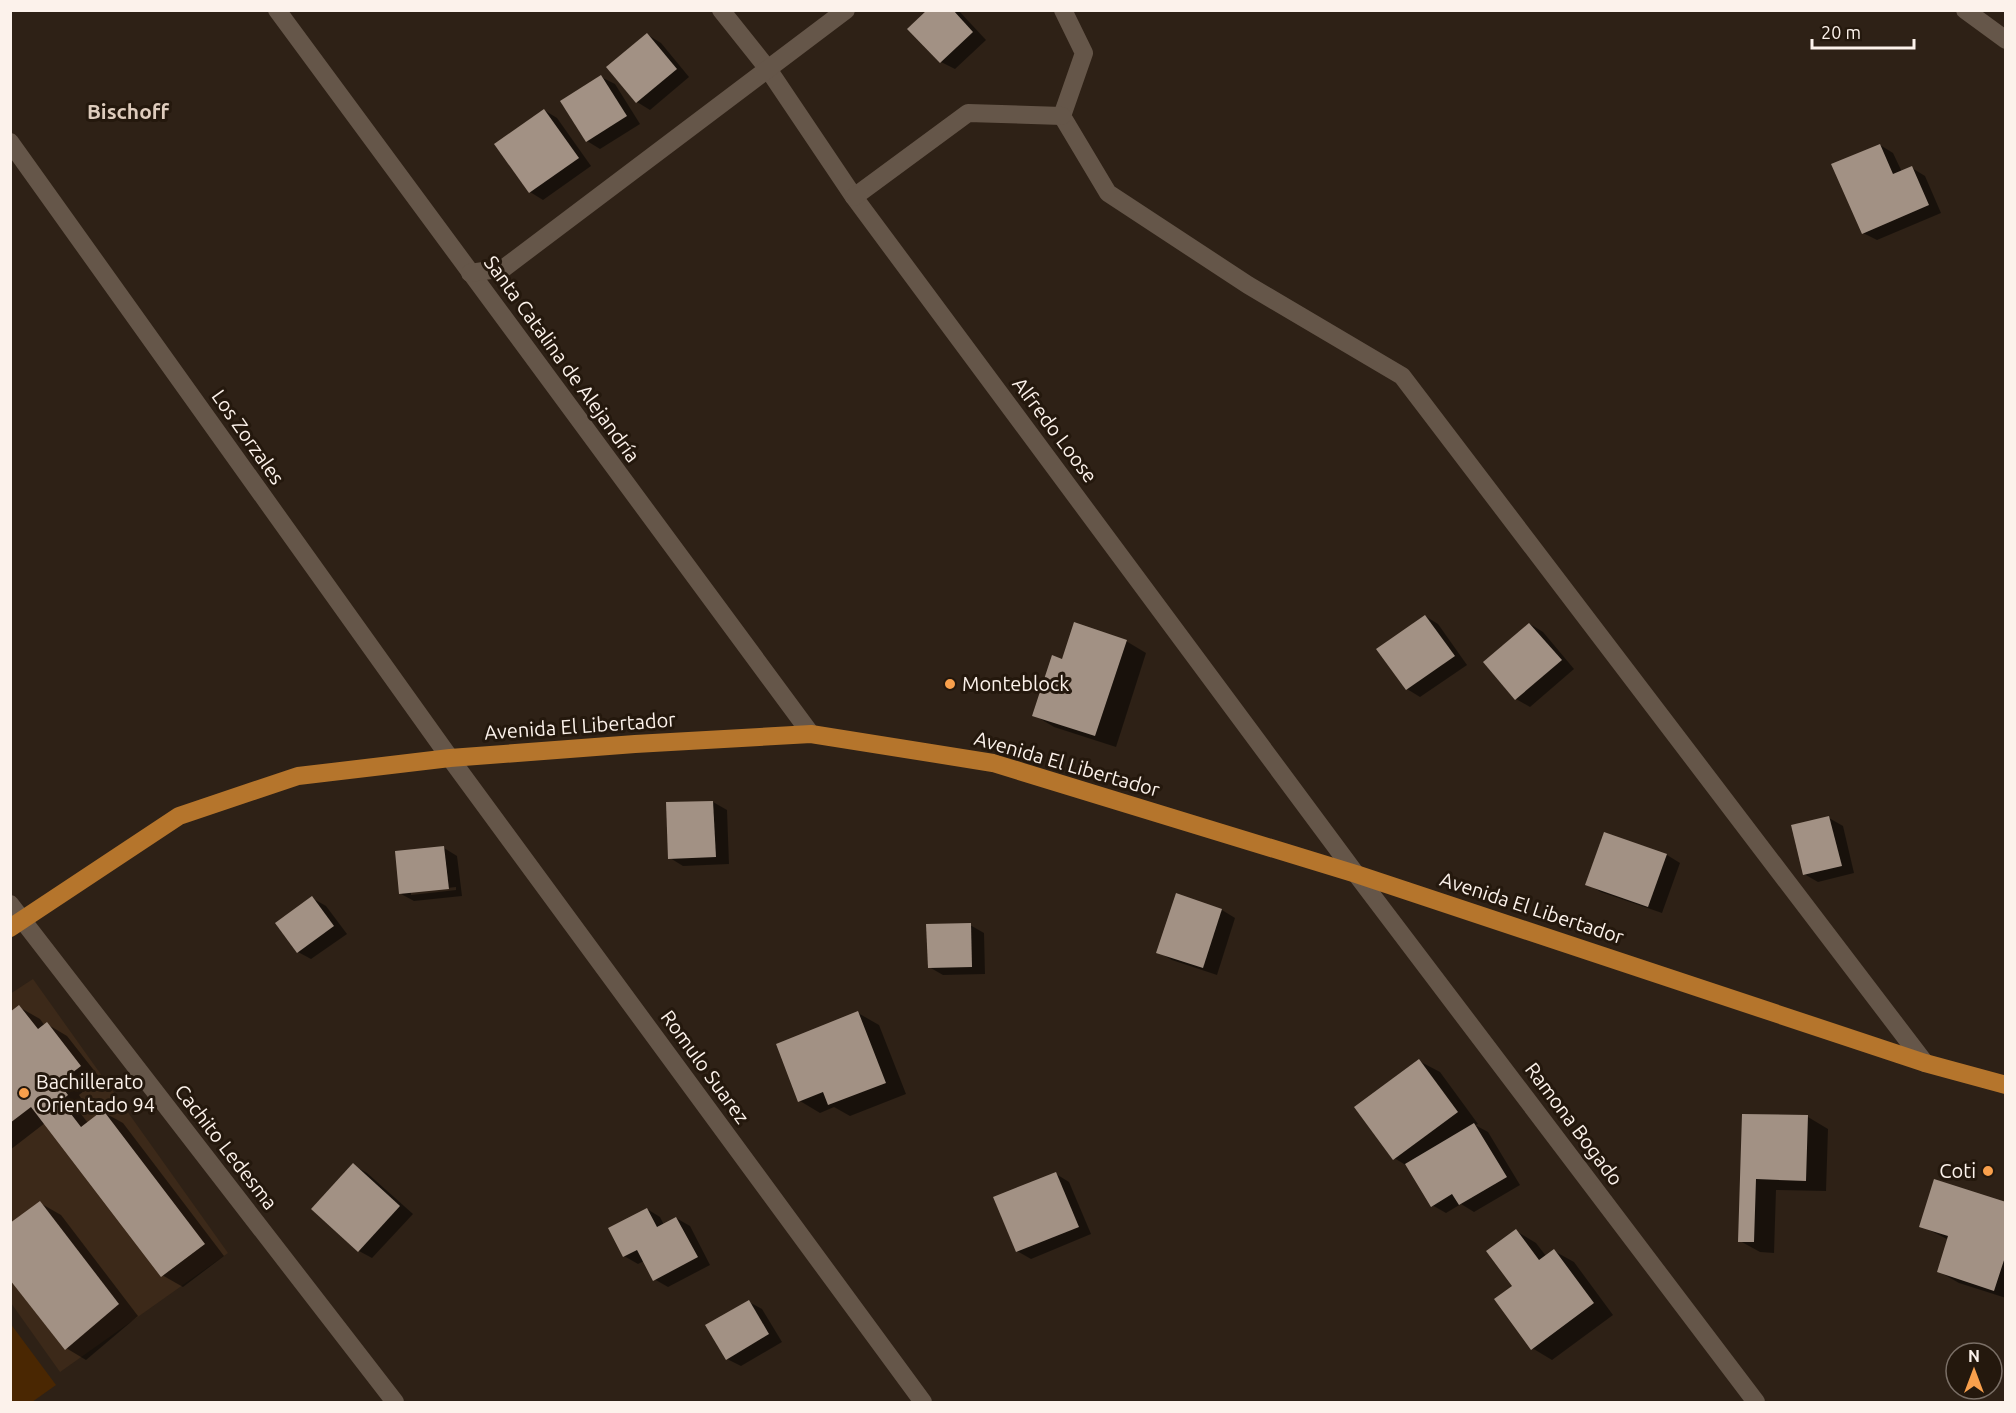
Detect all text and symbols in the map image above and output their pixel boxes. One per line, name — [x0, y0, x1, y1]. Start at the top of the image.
scale bar — [1812, 12, 1914, 50]
text: 20 m — [1821, 22, 1861, 42]
district label: Bischoff — [87, 99, 170, 123]
street label: Santa Catalina de Alejandría — [480, 251, 645, 466]
street label: Alfredo Loose — [1008, 373, 1102, 487]
street label: Los Zorzales — [207, 385, 289, 488]
place label: Monteblock — [962, 672, 1069, 695]
marker: Monteblock — [943, 677, 957, 691]
street label: Avenida El Libertador — [483, 707, 677, 744]
street label: Avenida El Libertador — [972, 726, 1163, 801]
street label: Avenida El Libertador — [1437, 867, 1627, 948]
street label: Romulo Suarez — [657, 1006, 754, 1128]
street label: Ramona Bogado — [1521, 1058, 1628, 1190]
place label: Bachillerato Orientado 94 — [36, 1070, 155, 1116]
street label: Cachito Ledesma — [170, 1080, 282, 1214]
marker: Bachillerato Orientado 94 — [17, 1086, 31, 1100]
place label: Coti — [1939, 1159, 1976, 1182]
marker: Coti — [1981, 1164, 1995, 1178]
north arrow — [1944, 1341, 2004, 1401]
text: N — [1968, 1347, 1980, 1365]

